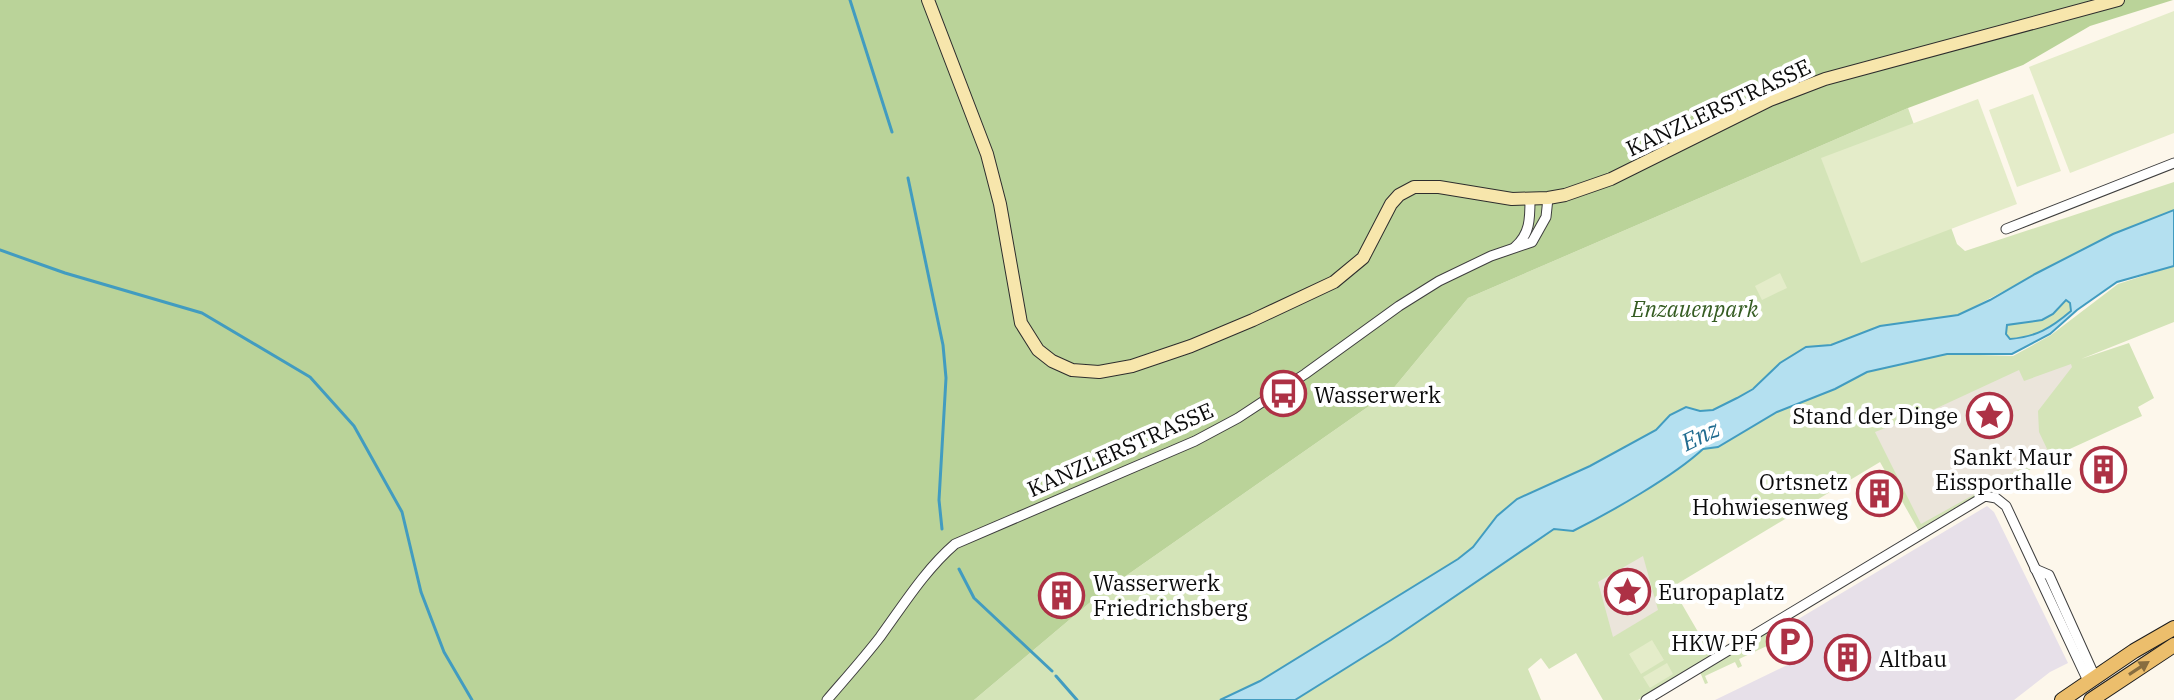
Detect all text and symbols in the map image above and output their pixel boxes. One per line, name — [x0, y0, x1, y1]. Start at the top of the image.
street label: KANZLERSTRASSE — [1621, 51, 1815, 163]
park label: Enzauenpark — [1631, 294, 1759, 323]
bus stop icon: Wasserwerk — [1259, 370, 1307, 418]
place label: Wasserwerk — [1314, 380, 1441, 409]
place icon: Stand der Dinge — [1965, 391, 2013, 439]
street label: KANZLERSTRASSE — [1022, 395, 1218, 503]
place label: Stand der Dinge — [1793, 401, 1958, 430]
water label: Enz — [1675, 412, 1725, 458]
place label: Sankt Maur Eissporthalle — [1935, 442, 2072, 496]
building icon: Sankt Maur Eissporthalle — [2079, 445, 2127, 493]
place label: Ortsnetz Hohwiesenweg — [1692, 467, 1848, 521]
building icon: Ortsnetz Hohwiesenweg — [1855, 470, 1903, 518]
place icon: Europaplatz — [1603, 567, 1651, 615]
place label: Wasserwerk Friedrichsberg — [1093, 568, 1248, 622]
building icon: Wasserwerk Friedrichsberg — [1038, 571, 1086, 619]
place label: Europaplatz — [1658, 577, 1784, 606]
parking icon: HKW PF — [1765, 618, 1813, 666]
place label: HKW PF — [1671, 628, 1758, 657]
building icon: Altbau — [1824, 634, 1872, 682]
place label: Altbau — [1879, 644, 1947, 673]
one-way arrow — [2128, 661, 2150, 675]

